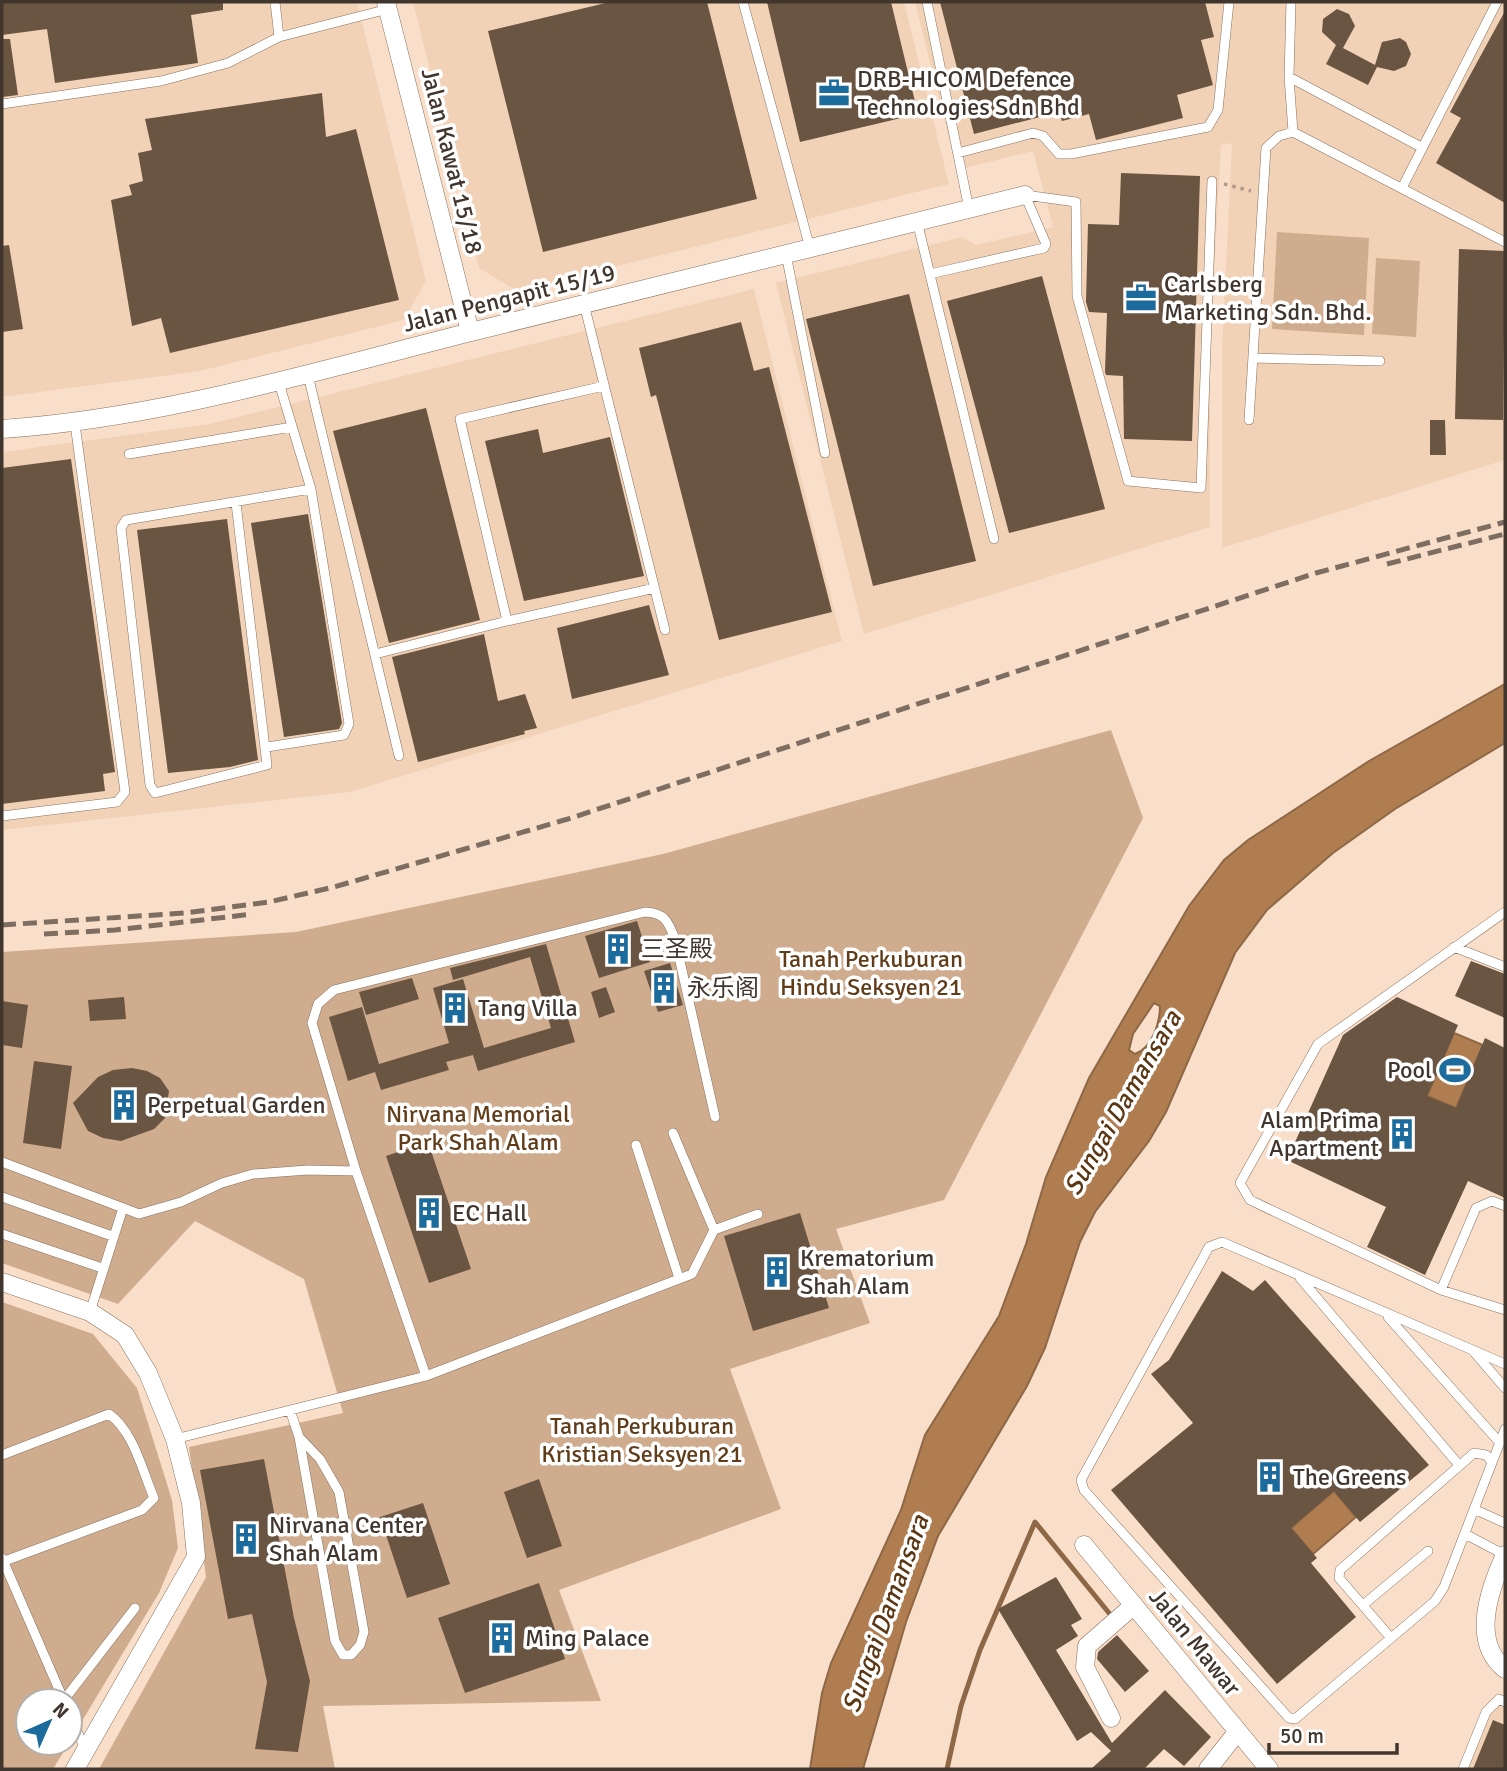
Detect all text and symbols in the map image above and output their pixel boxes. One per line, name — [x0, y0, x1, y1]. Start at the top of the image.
place label: DRB-HICOM Defence Technologies Sdn Bhd — [857, 64, 1080, 122]
street label: Jalan Kawat 15/18 — [414, 65, 490, 257]
office icon: DRB-HICOM Defence Technologies Sdn Bhd — [817, 76, 851, 110]
street label: Jalan Pengapit 15/19 — [400, 257, 618, 339]
place label: Carlsberg Marketing Sdn. Bhd. — [1164, 269, 1371, 327]
office icon: Carlsberg Marketing Sdn. Bhd. — [1124, 281, 1158, 315]
building icon: 三圣殿 — [601, 932, 635, 966]
place label: 三圣殿 — [641, 934, 713, 964]
park label: Tanah Perkuburan Hindu Seksyen 21 — [779, 944, 963, 1002]
building icon: 永乐阁 — [647, 971, 681, 1005]
place label: 永乐阁 — [687, 973, 759, 1003]
building icon: Tang Villa — [438, 991, 472, 1025]
place label: Tang Villa — [478, 993, 578, 1023]
water label: Sungai Damansara — [1057, 1004, 1189, 1201]
sports icon: Pool — [1438, 1053, 1472, 1087]
place label: Pool — [1387, 1055, 1432, 1085]
building icon: Perpetual Garden — [107, 1088, 141, 1122]
place label: Perpetual Garden — [147, 1090, 326, 1120]
park label: Nirvana Memorial Park Shah Alam — [386, 1099, 570, 1157]
place label: Alam Prima Apartment — [1261, 1105, 1379, 1163]
building icon: Alam Prima Apartment — [1385, 1117, 1419, 1151]
building icon: EC Hall — [412, 1196, 446, 1230]
place label: EC Hall — [452, 1198, 527, 1228]
place label: Krematorium Shah Alam — [800, 1243, 934, 1301]
building icon: Krematorium Shah Alam — [760, 1255, 794, 1289]
park label: Tanah Perkuburan Kristian Seksyen 21 — [541, 1411, 743, 1469]
building icon: The Greens — [1253, 1460, 1287, 1494]
place label: The Greens — [1293, 1462, 1407, 1492]
place label: Nirvana Center Shah Alam — [269, 1510, 424, 1568]
water label: Sungai Damansara — [835, 1510, 937, 1717]
building icon: Nirvana Center Shah Alam — [229, 1522, 263, 1556]
street label: Jalan Mawar — [1143, 1582, 1247, 1702]
building icon: Ming Palace — [485, 1621, 519, 1655]
place label: Ming Palace — [525, 1623, 650, 1653]
north arrow — [14, 1687, 84, 1757]
text: N — [47, 1698, 73, 1724]
scale bar — [1269, 1712, 1397, 1756]
text: 50 m — [1280, 1723, 1324, 1749]

